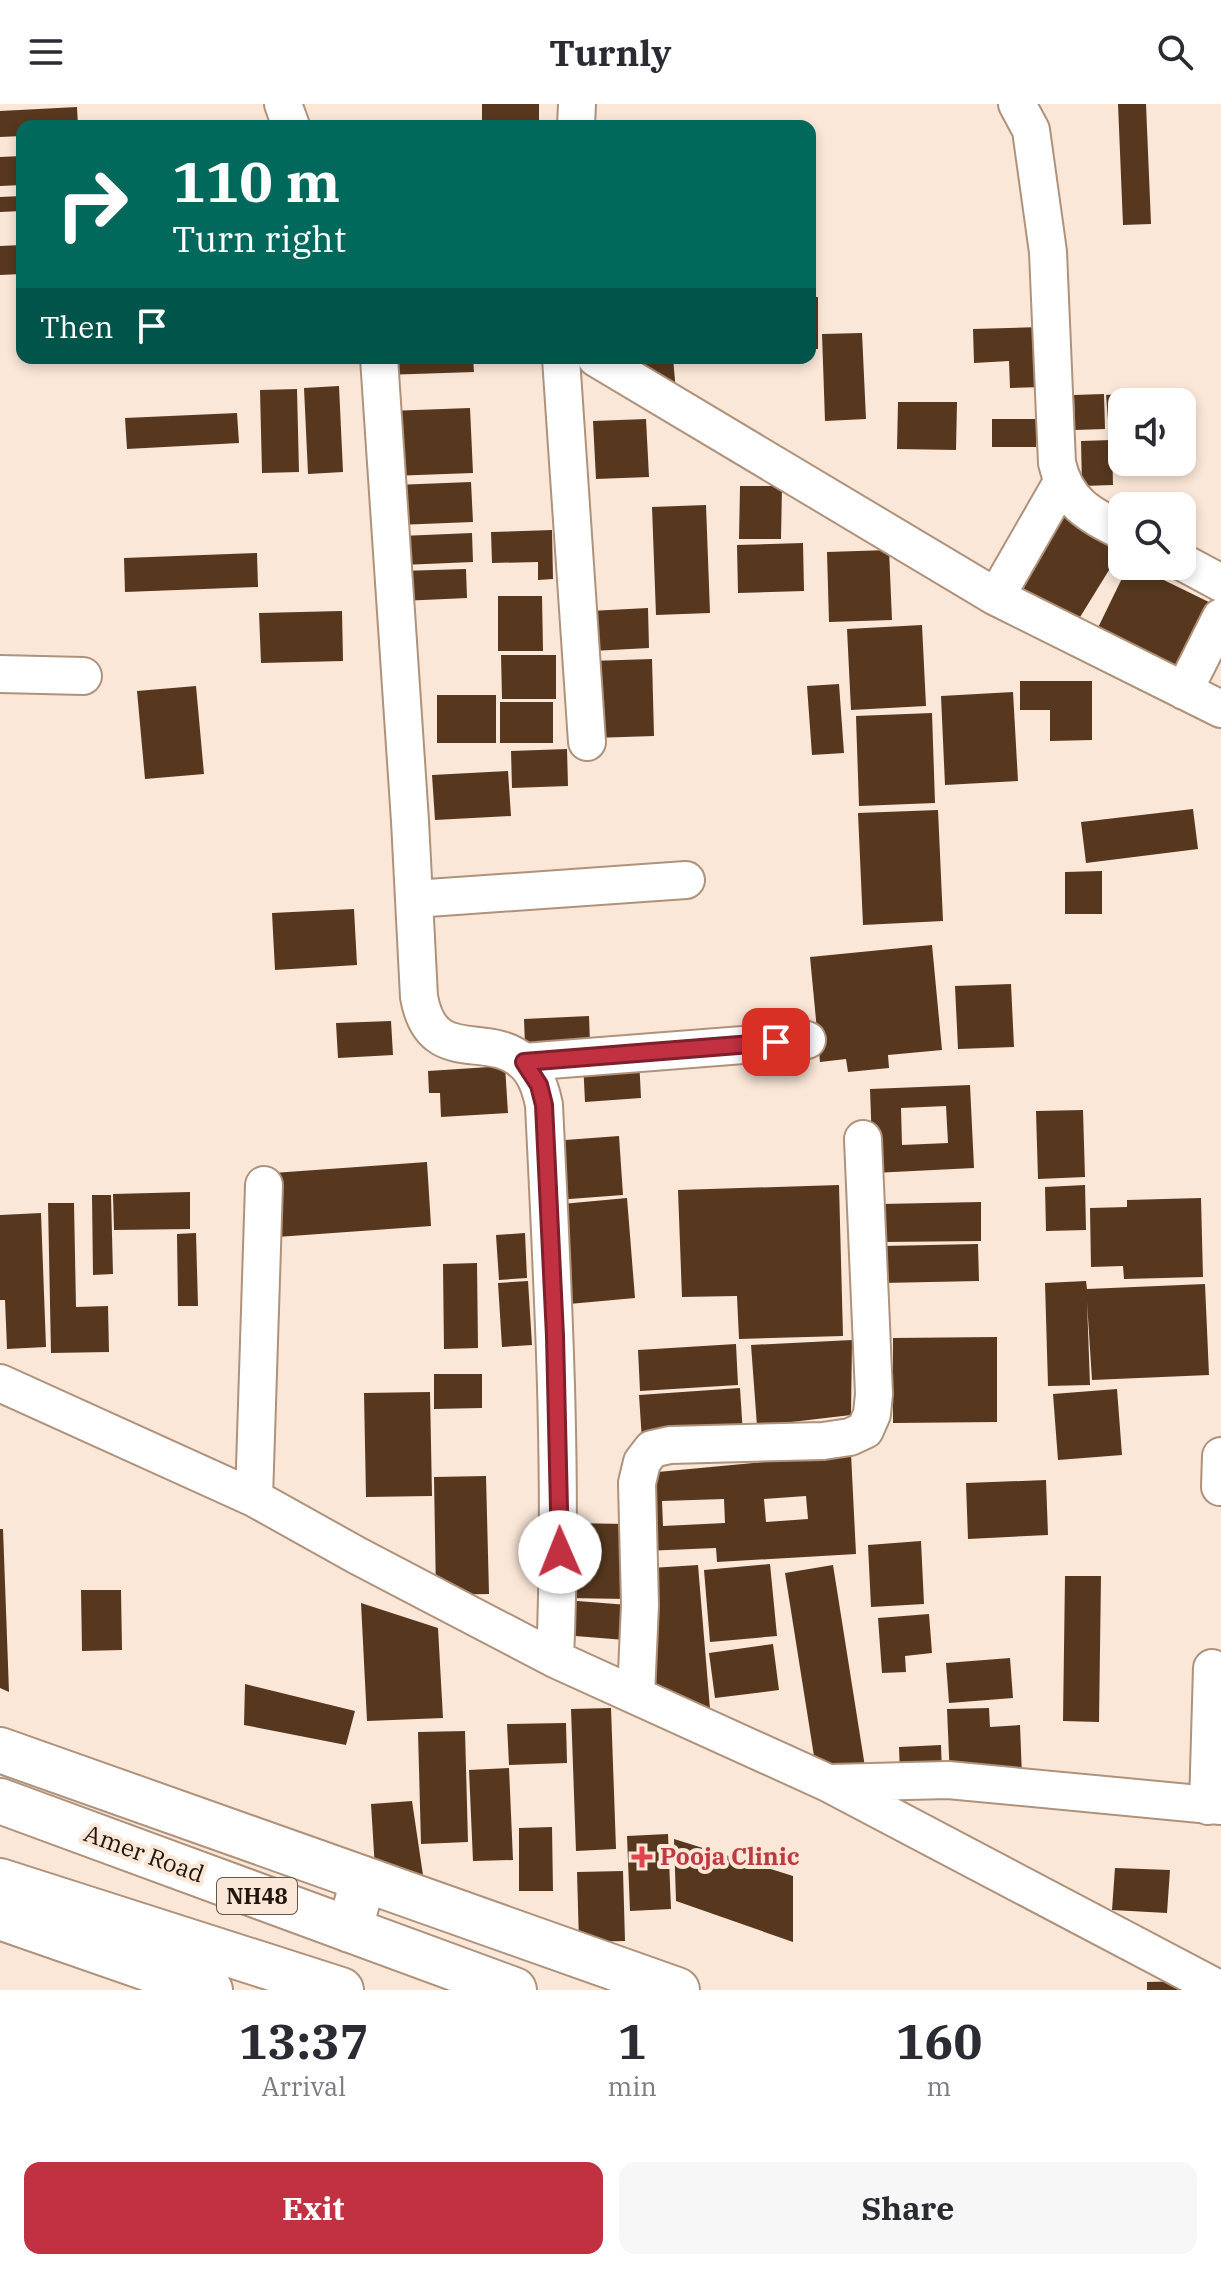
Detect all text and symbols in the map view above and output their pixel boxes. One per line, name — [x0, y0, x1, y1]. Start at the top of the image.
text: Turnly — [549, 29, 672, 76]
icon: menu — [24, 30, 68, 74]
icon: search — [1153, 30, 1197, 74]
text: 110 m — [172, 145, 340, 217]
icon: right — [40, 152, 144, 256]
text: Turn right — [172, 215, 346, 262]
icon: arrive — [130, 304, 174, 348]
text: Then — [40, 307, 114, 346]
map controls — [1108, 388, 1196, 580]
button: sound — [1108, 388, 1196, 476]
button: search — [1108, 492, 1196, 580]
pin — [742, 1008, 810, 1076]
icon: arrive — [754, 1020, 798, 1064]
position arrow — [518, 1510, 602, 1594]
street label: Amer Road — [80, 1817, 209, 1890]
place label: Pooja Clinic — [660, 1840, 800, 1872]
marker: Pooja Clinic — [631, 1846, 653, 1868]
road number: NH48 — [217, 1878, 297, 1914]
text: 13:37 — [239, 2010, 369, 2072]
text: 1 — [618, 2010, 647, 2072]
text: 160 — [896, 2010, 982, 2072]
text: Arrival — [261, 2069, 346, 2103]
text: min — [607, 2069, 657, 2103]
text: m — [927, 2069, 951, 2103]
button: Exit — [24, 2162, 603, 2254]
button: Share — [619, 2162, 1197, 2254]

